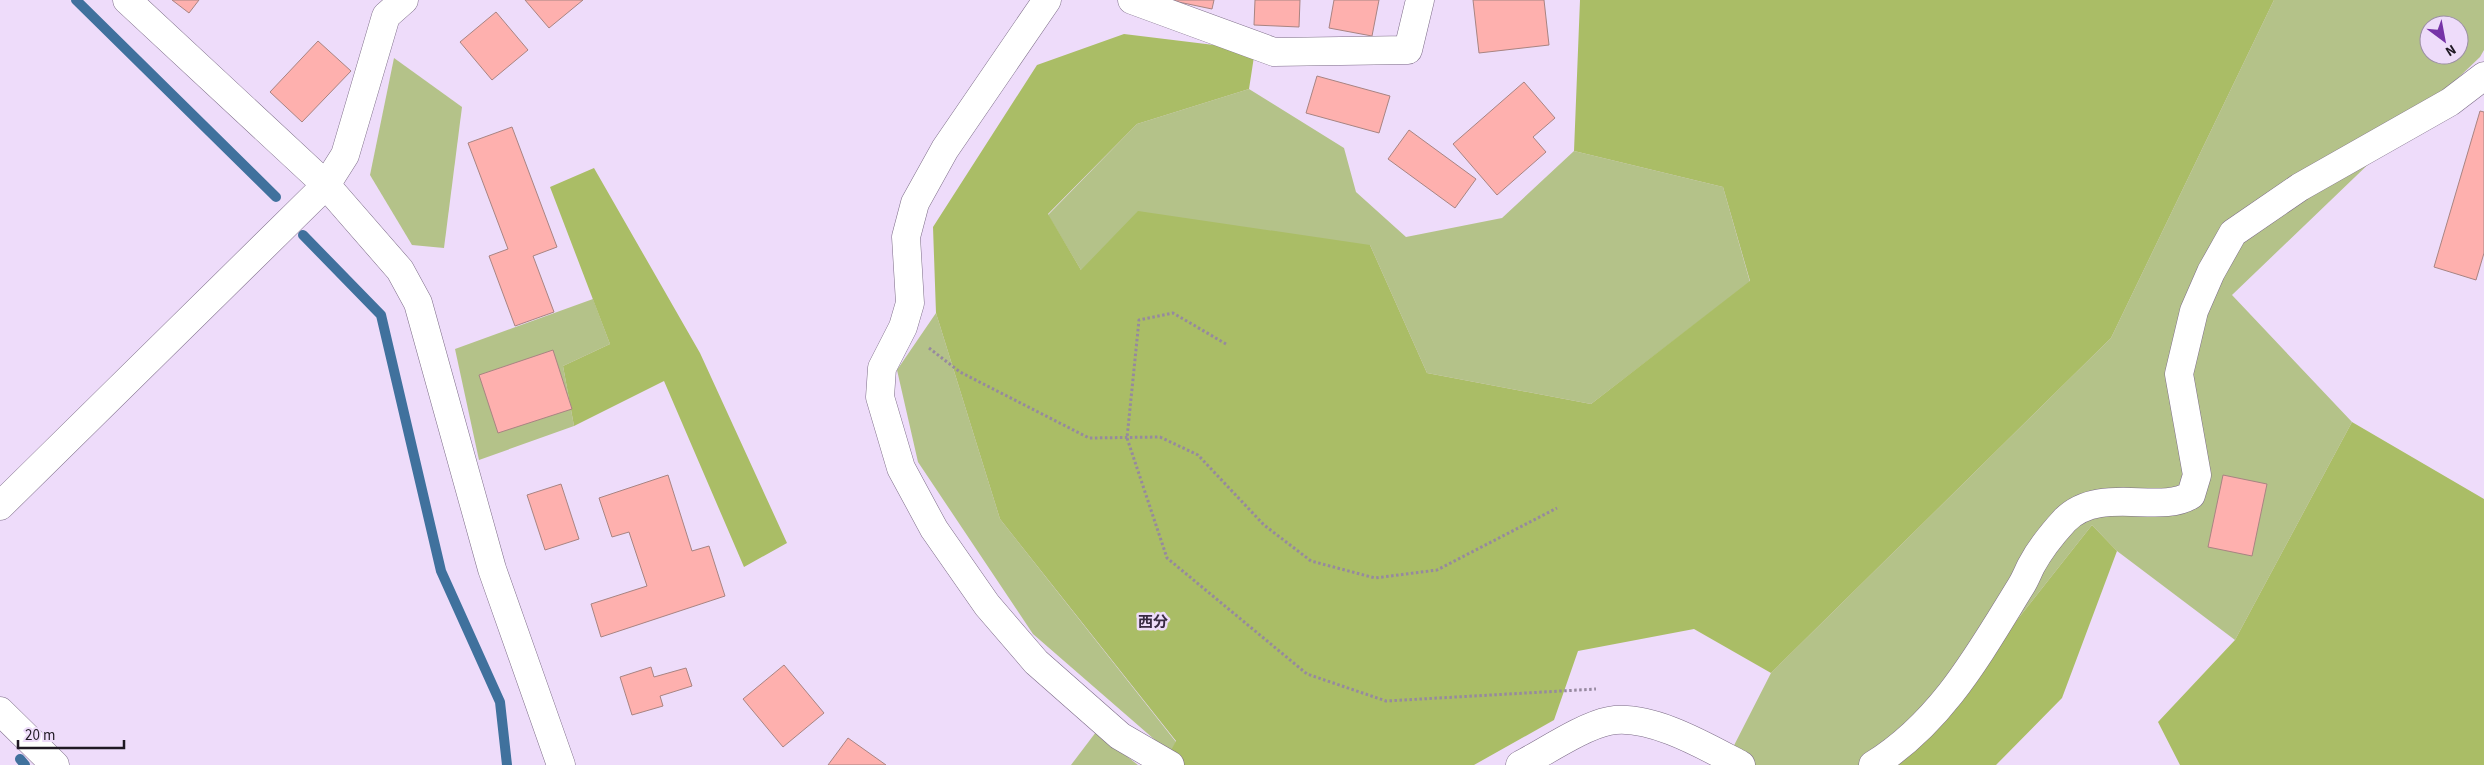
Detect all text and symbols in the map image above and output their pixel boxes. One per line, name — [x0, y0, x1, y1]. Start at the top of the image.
north arrow — [2419, 15, 2469, 65]
text: N — [2441, 39, 2460, 61]
district label: 西分 — [1138, 612, 1168, 633]
scale bar — [18, 718, 124, 750]
text: 20 m — [25, 725, 55, 746]

